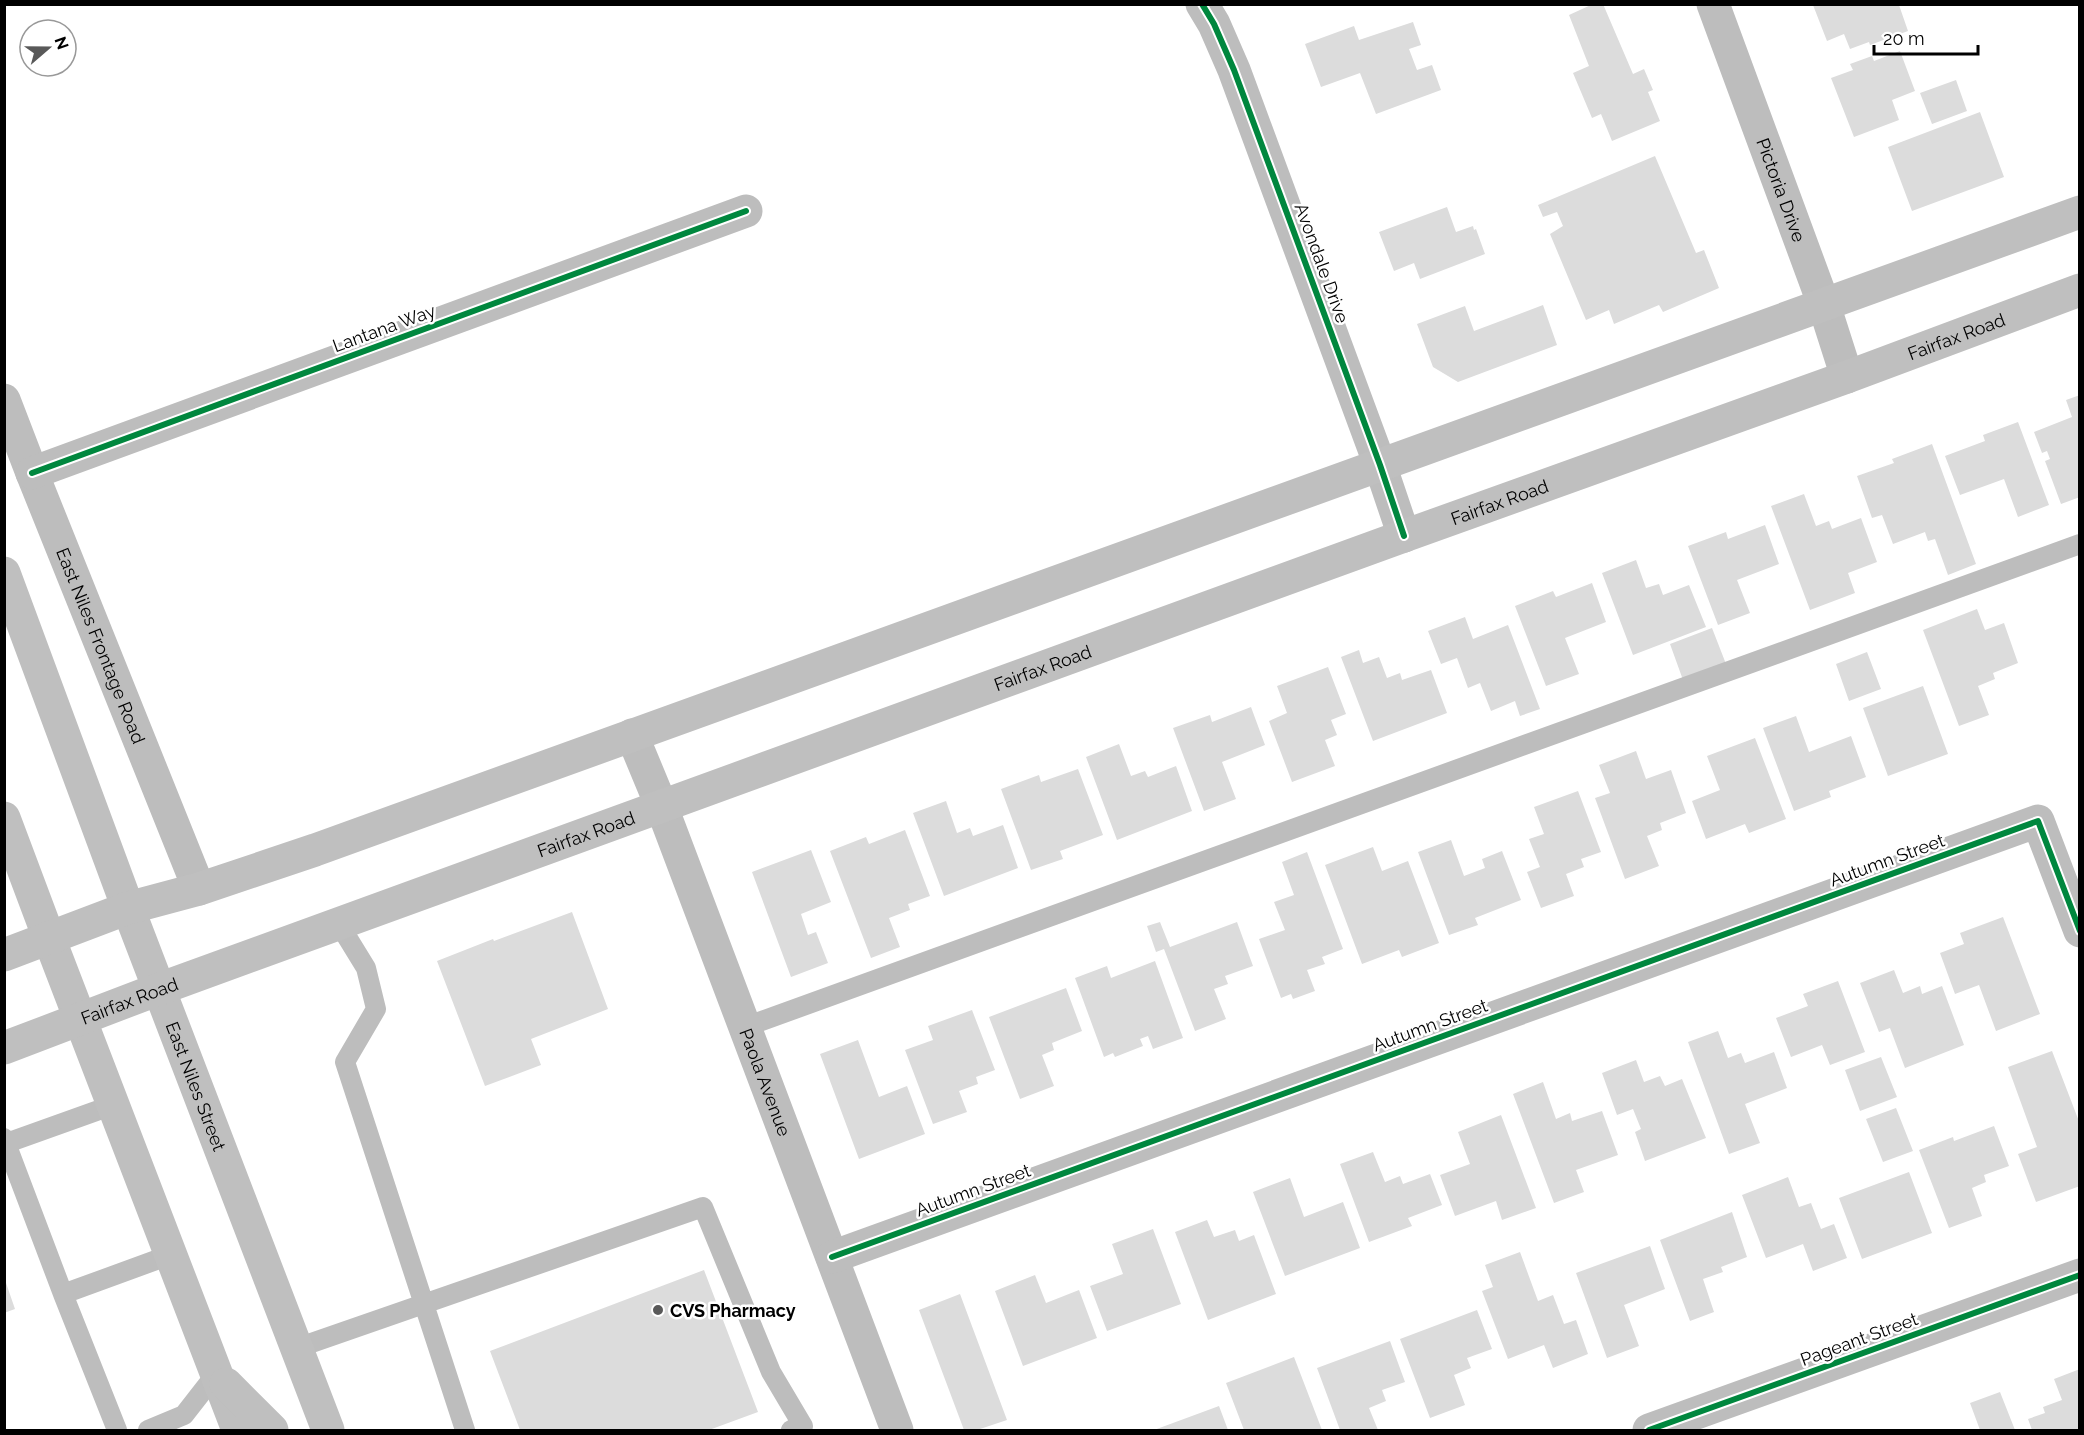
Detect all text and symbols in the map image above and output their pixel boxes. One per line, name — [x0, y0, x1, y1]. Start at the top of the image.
north arrow — [18, 18, 78, 78]
scale bar — [1874, 18, 1978, 56]
text: 20 m — [1883, 28, 1925, 49]
text: N — [51, 34, 73, 52]
street label: Pictoria Drive — [1753, 135, 1810, 245]
street label: Avondale Drive — [1291, 200, 1354, 326]
street label: Lantana Way — [330, 300, 439, 356]
street label: Fairfax Road — [1905, 309, 2008, 364]
street label: Fairfax Road — [1448, 475, 1551, 529]
street label: East Niles Frontage Road — [53, 544, 150, 746]
street label: Fairfax Road — [991, 640, 1094, 695]
street label: Fairfax Road — [534, 806, 637, 861]
street label: Autumn Street — [1827, 829, 1947, 891]
street label: Fairfax Road — [78, 973, 181, 1028]
street label: Autumn Street — [1370, 994, 1490, 1056]
street label: East Niles Street — [162, 1019, 231, 1154]
street label: Paola Avenue — [736, 1025, 796, 1139]
street label: Autumn Street — [913, 1159, 1033, 1221]
place label: CVS Pharmacy — [670, 1300, 796, 1321]
marker: CVS Pharmacy — [651, 1303, 665, 1317]
street label: Pageant Street — [1797, 1308, 1921, 1370]

